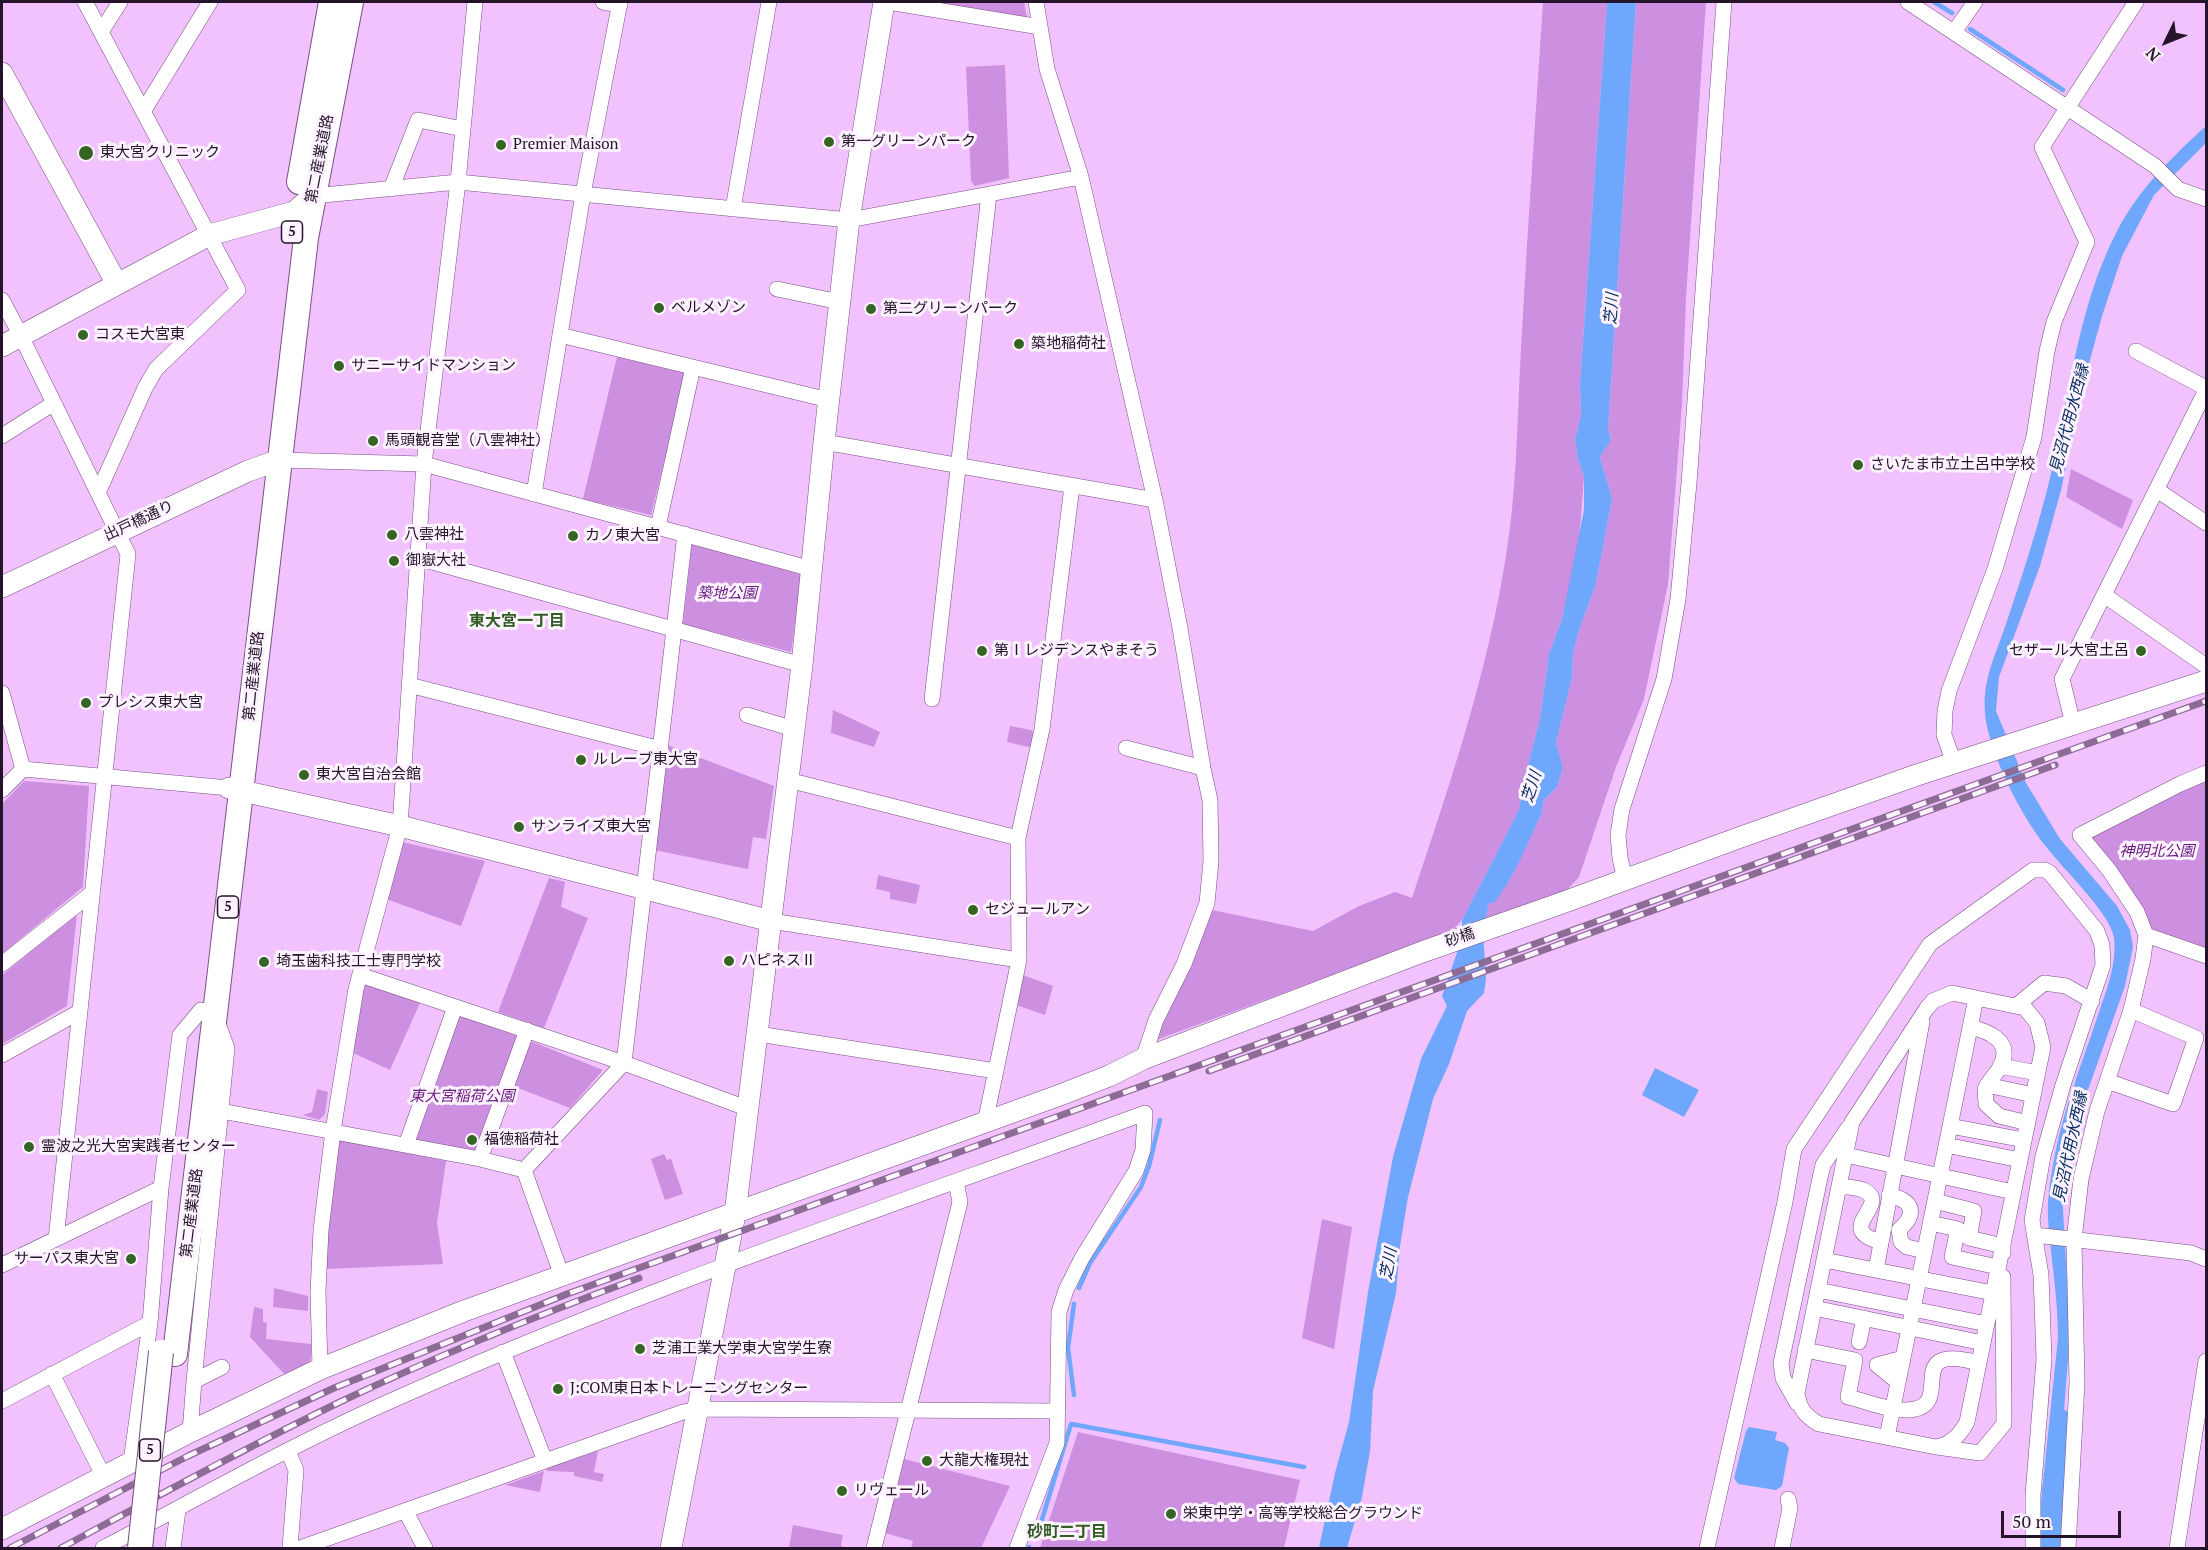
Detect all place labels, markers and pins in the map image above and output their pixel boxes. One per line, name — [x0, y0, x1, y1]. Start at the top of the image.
place label: 第一グリーンパーク — [841, 133, 976, 151]
marker: 第一グリーンパーク — [822, 135, 836, 149]
place label: Premier Maison — [513, 136, 618, 154]
marker: Premier Maison — [494, 138, 508, 152]
marker: 東大宮クリニック — [77, 144, 95, 162]
place label: 東大宮クリニック — [100, 144, 220, 162]
place label: ベルメゾン — [671, 299, 746, 317]
place label: 第二グリーンパーク — [883, 300, 1018, 318]
marker: ベルメゾン — [652, 301, 666, 315]
marker: 第二グリーンパーク — [864, 302, 878, 316]
place label: コスモ大宮東 — [95, 326, 185, 344]
marker: コスモ大宮東 — [76, 328, 90, 342]
place label: 築地稲荷社 — [1031, 335, 1106, 353]
marker: 築地稲荷社 — [1012, 337, 1026, 351]
place label: サニーサイドマンション — [351, 357, 516, 375]
marker: サニーサイドマンション — [332, 359, 346, 373]
place label: 馬頭観音堂（八雲神社） — [385, 432, 550, 450]
marker: 馬頭観音堂（八雲神社） — [366, 434, 380, 448]
place label: さいたま市立土呂中学校 — [1870, 456, 2035, 474]
marker: さいたま市立土呂中学校 — [1851, 458, 1865, 472]
place label: 八雲神社 — [404, 526, 464, 544]
place label: カノ東大宮 — [585, 527, 660, 545]
marker: 八雲神社 — [385, 528, 399, 542]
marker: カノ東大宮 — [566, 529, 580, 543]
place label: 御嶽大社 — [406, 552, 466, 570]
marker: 御嶽大社 — [387, 554, 401, 568]
place label: 第Ⅰレジデンスやまそう — [994, 642, 1159, 660]
place label: セザール大宮土呂 — [2009, 642, 2129, 660]
marker: 第Ⅰレジデンスやまそう — [975, 644, 989, 658]
marker: セザール大宮土呂 — [2134, 644, 2148, 658]
place label: プレシス東大宮 — [98, 694, 203, 712]
marker: プレシス東大宮 — [79, 696, 93, 710]
place label: ルレーブ東大宮 — [593, 751, 698, 769]
marker: ルレーブ東大宮 — [574, 753, 588, 767]
place label: 東大宮自治会館 — [316, 766, 421, 784]
marker: 東大宮自治会館 — [297, 768, 311, 782]
place label: サンライズ東大宮 — [531, 818, 651, 836]
marker: サンライズ東大宮 — [512, 820, 526, 834]
place label: セジュールアン — [985, 901, 1090, 919]
marker: セジュールアン — [966, 903, 980, 917]
place label: ハピネスⅡ — [741, 952, 816, 970]
place label: 埼玉歯科技工士専門学校 — [276, 953, 441, 971]
marker: ハピネスⅡ — [722, 954, 736, 968]
marker: 埼玉歯科技工士専門学校 — [257, 955, 271, 969]
place label: 福徳稲荷社 — [484, 1131, 559, 1149]
marker: 福徳稲荷社 — [465, 1133, 479, 1147]
place label: 霊波之光大宮実践者センター — [41, 1138, 236, 1156]
marker: 霊波之光大宮実践者センター — [22, 1140, 36, 1154]
place label: サーパス東大宮 — [14, 1250, 119, 1268]
marker: サーパス東大宮 — [124, 1252, 138, 1266]
place label: 芝浦工業大学東大宮学生寮 — [652, 1340, 832, 1358]
marker: 芝浦工業大学東大宮学生寮 — [633, 1342, 647, 1356]
place label: J:COM東日本トレーニングセンター — [570, 1380, 808, 1398]
marker: J:COM東日本トレーニングセンター — [551, 1382, 565, 1396]
place label: 大龍大権現社 — [939, 1452, 1029, 1470]
marker: 大龍大権現社 — [920, 1454, 934, 1468]
place label: リヴェール — [854, 1482, 929, 1500]
marker: リヴェール — [835, 1484, 849, 1498]
place label: 栄東中学・高等学校総合グラウンド — [1183, 1505, 1423, 1523]
marker: 栄東中学・高等学校総合グラウンド — [1164, 1507, 1178, 1521]

